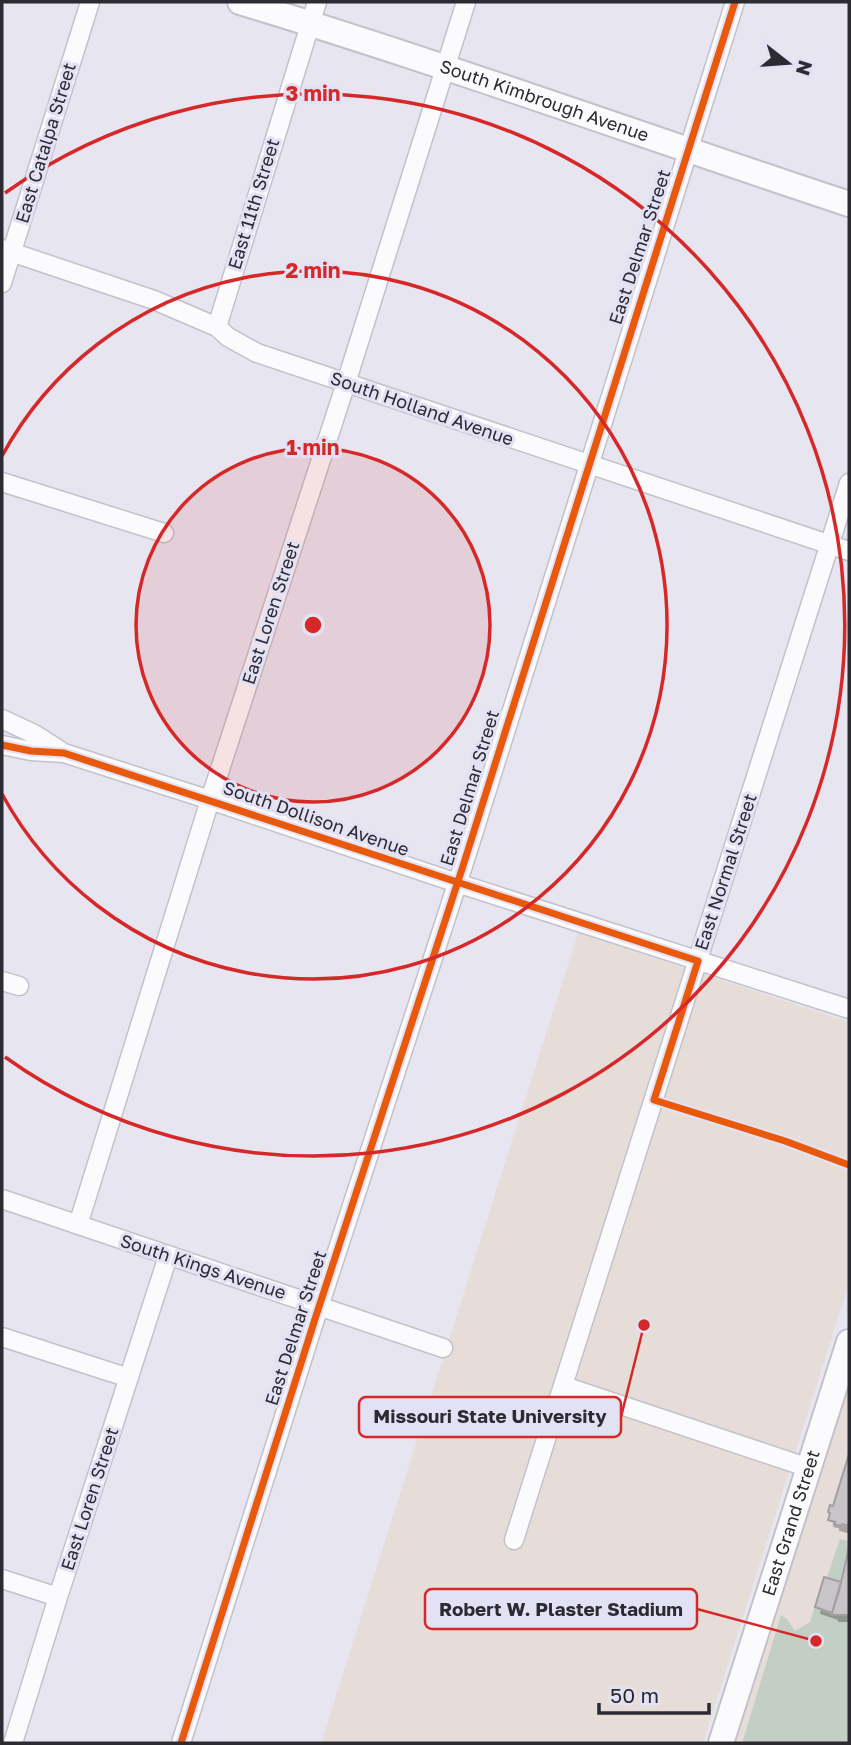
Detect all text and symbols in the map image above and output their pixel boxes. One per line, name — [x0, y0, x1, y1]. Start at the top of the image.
north arrow — [753, 28, 823, 98]
street label: South Kimbrough Avenue — [437, 55, 652, 146]
text: N — [792, 58, 818, 78]
street label: East Catalpa Street — [10, 60, 80, 226]
text: 3 min — [286, 80, 340, 106]
street label: East 11th Street — [223, 136, 283, 272]
street label: East Delmar Street — [604, 166, 675, 327]
text: 2 min — [286, 257, 340, 283]
street label: South Holland Avenue — [328, 366, 517, 450]
text: 1 min — [287, 434, 339, 460]
street label: East Loren Street — [237, 538, 304, 687]
centre of rings — [301, 613, 325, 637]
street label: East Delmar Street — [435, 707, 503, 868]
street label: South Dollison Avenue — [220, 776, 412, 860]
street label: East Normal Street — [689, 791, 761, 953]
street label: South Kings Avenue — [118, 1229, 289, 1303]
street label: East Delmar Street — [260, 1247, 331, 1408]
callout: Missouri State University — [359, 1397, 621, 1437]
text: Missouri State University — [373, 1404, 607, 1427]
street label: East Loren Street — [56, 1424, 123, 1573]
street label: East Grand Street — [757, 1447, 824, 1598]
callout: Robert W. Plaster Stadium — [425, 1589, 697, 1629]
text: Robert W. Plaster Stadium — [439, 1597, 683, 1620]
scale bar — [599, 1672, 709, 1716]
text: 50 m — [610, 1682, 659, 1708]

